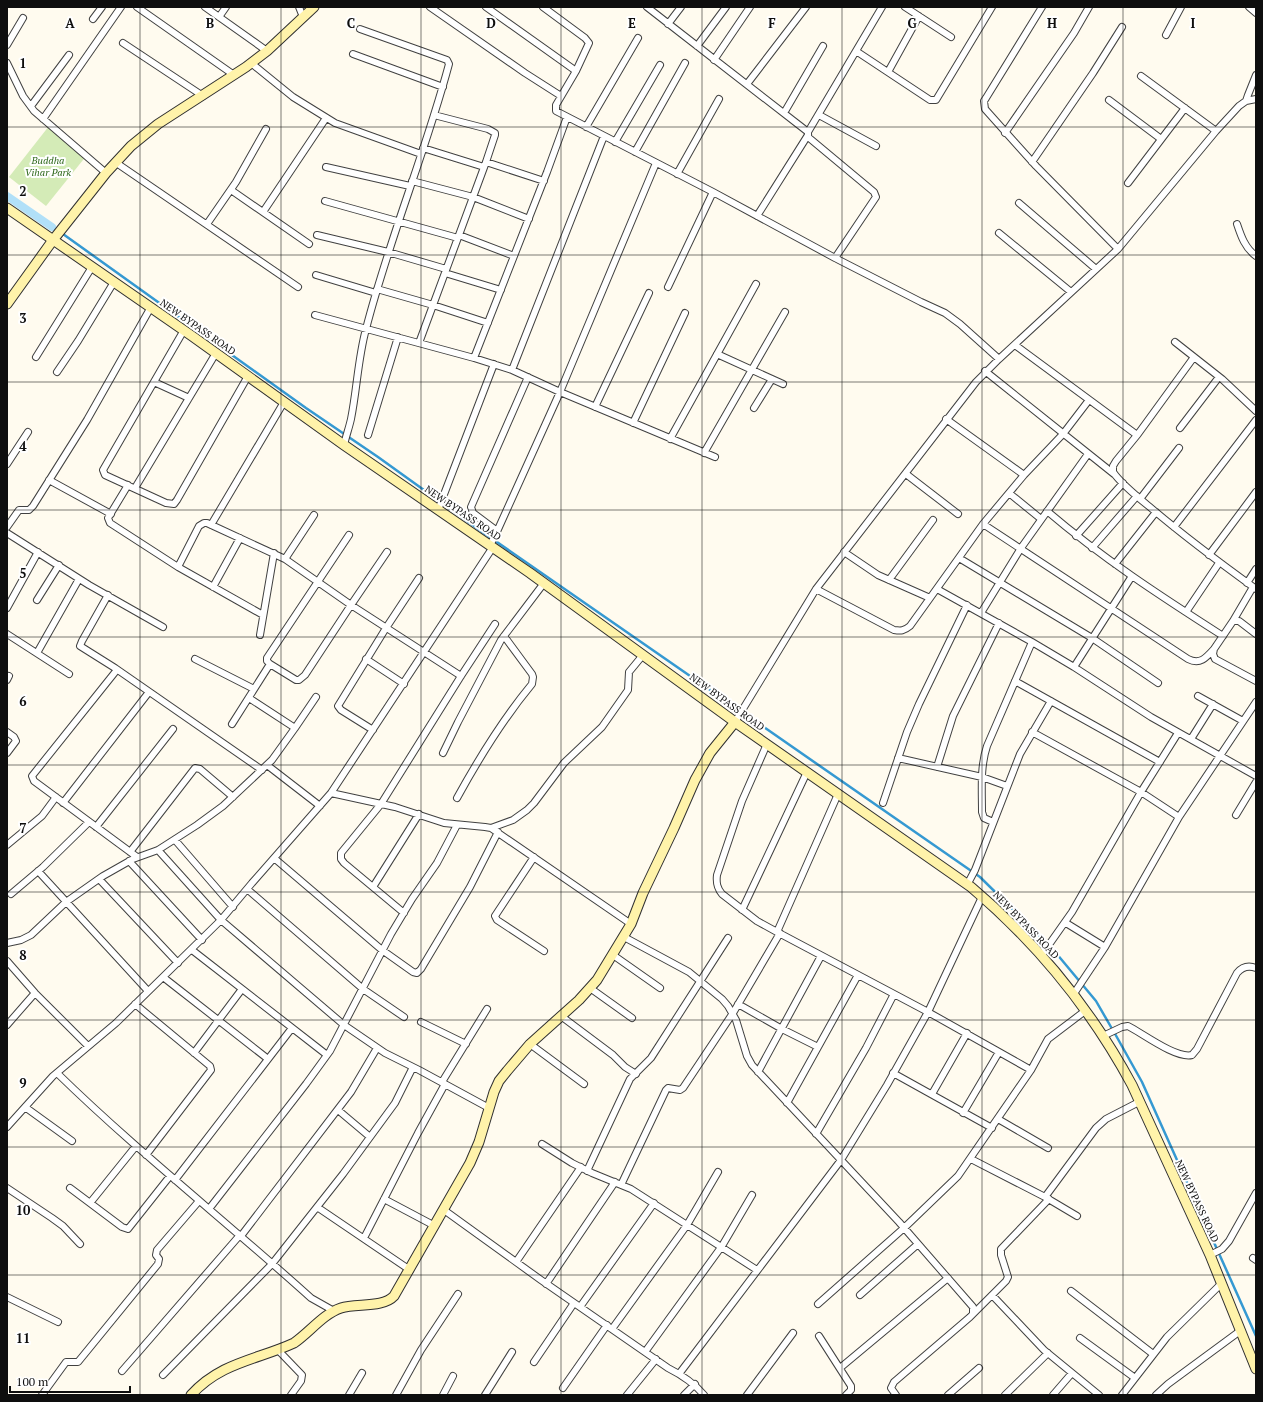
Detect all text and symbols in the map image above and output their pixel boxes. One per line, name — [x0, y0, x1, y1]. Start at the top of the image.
text: A — [65, 14, 75, 32]
text: B — [206, 14, 214, 32]
text: C — [347, 14, 355, 32]
text: D — [486, 14, 496, 32]
text: E — [628, 14, 636, 32]
text: F — [768, 14, 776, 32]
text: G — [907, 14, 917, 32]
text: H — [1047, 14, 1057, 32]
text: I — [1191, 14, 1196, 32]
text: 1 — [19, 54, 27, 72]
park label: Buddha Vihar Park — [25, 154, 71, 179]
text: 2 — [19, 182, 27, 200]
street label: NEW BYPASS ROAD — [158, 296, 238, 358]
text: 3 — [19, 309, 27, 327]
text: 4 — [19, 437, 27, 455]
street label: NEW BYPASS ROAD — [422, 483, 504, 543]
text: 5 — [19, 564, 27, 582]
street label: NEW BYPASS ROAD — [687, 670, 767, 734]
text: 6 — [19, 692, 27, 710]
text: 7 — [19, 819, 27, 837]
street label: NEW BYPASS ROAD — [990, 888, 1062, 962]
text: 8 — [19, 946, 27, 964]
text: 9 — [19, 1074, 27, 1092]
street label: NEW BYPASS ROAD — [1172, 1158, 1222, 1244]
text: 10 — [16, 1201, 31, 1219]
text: 11 — [16, 1329, 30, 1347]
scale bar — [10, 1368, 130, 1394]
text: 100 m — [16, 1374, 49, 1389]

